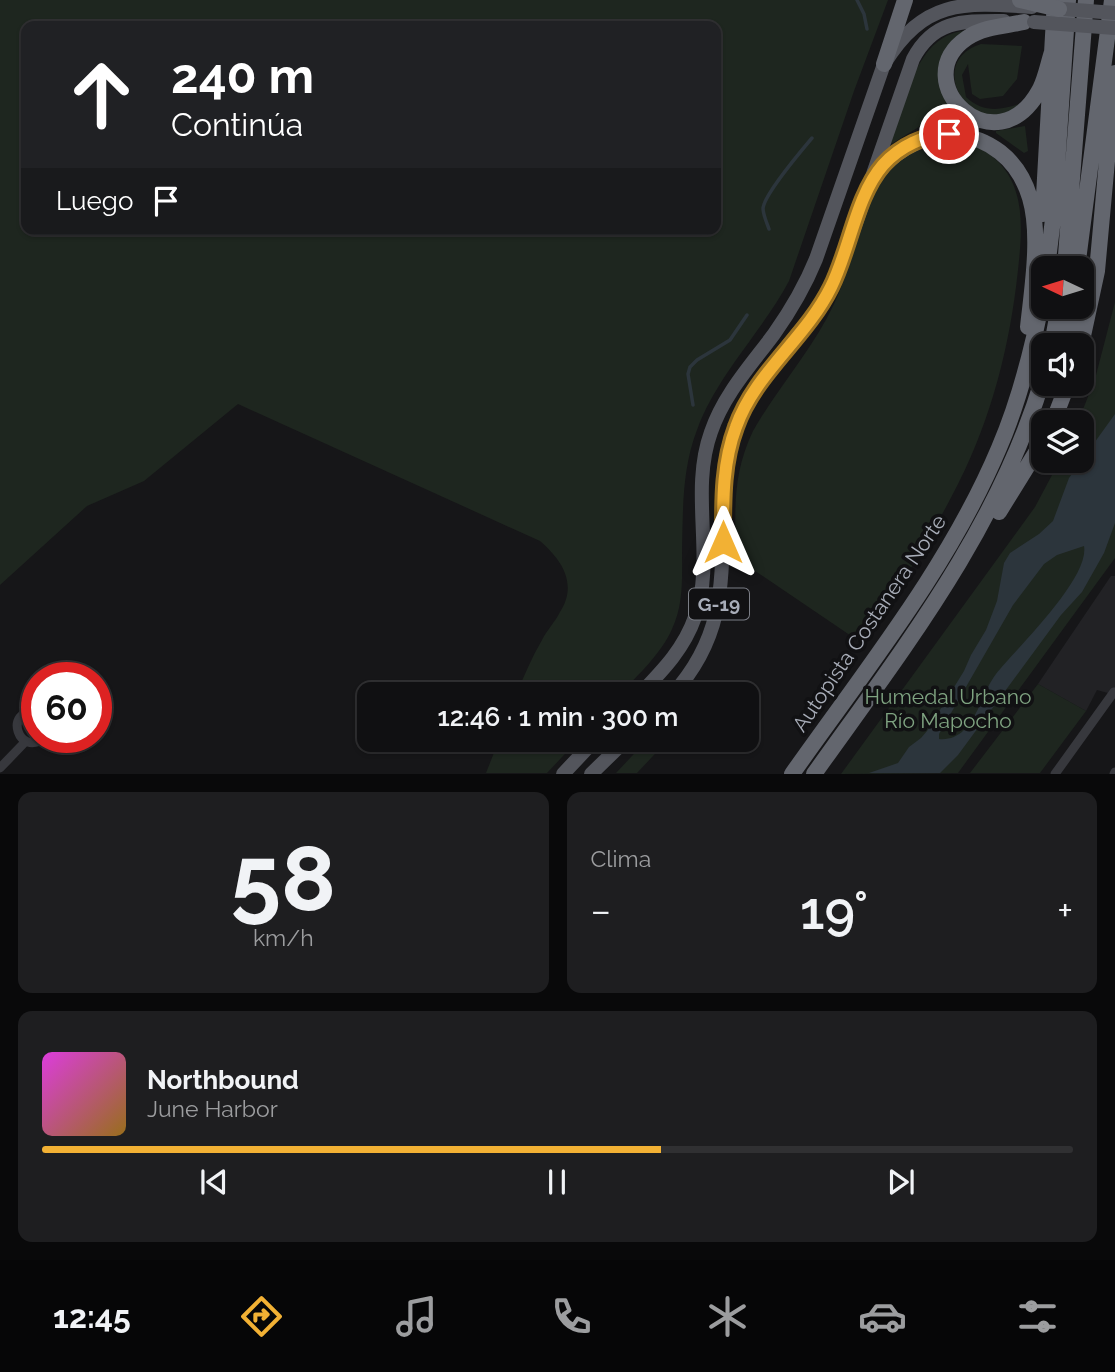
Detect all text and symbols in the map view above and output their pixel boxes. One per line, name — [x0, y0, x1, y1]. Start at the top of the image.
text: 240 m — [171, 47, 314, 104]
icon: ahead — [56, 49, 147, 140]
pin — [919, 104, 979, 164]
text: Continúa — [171, 106, 303, 143]
icon: arrive — [930, 115, 968, 153]
icon: arrive — [147, 182, 185, 220]
text: Luego — [56, 186, 133, 216]
north arrow — [1031, 256, 1094, 318]
map controls — [1031, 256, 1094, 473]
button: sound — [1031, 333, 1094, 396]
button: layers — [1031, 410, 1094, 473]
position arrow — [686, 505, 760, 579]
street label: Autopista Costanera Norte — [787, 510, 951, 736]
road number: G-19 — [689, 589, 749, 620]
speed limit sign: 60 — [21, 662, 112, 753]
park label: Humedal Urbano Río Mapocho — [865, 684, 1031, 733]
text: 12:46 · 1 min · 300 m — [438, 702, 678, 732]
text: 58 — [231, 825, 336, 932]
text: Clima — [591, 845, 651, 872]
text: 19° — [800, 880, 868, 941]
text: − — [591, 888, 611, 933]
text: + — [1057, 888, 1073, 933]
text: km/h — [253, 924, 314, 951]
text: Northbound — [147, 1065, 299, 1095]
text: June Harbor — [147, 1095, 278, 1122]
icon: previous — [195, 1163, 233, 1201]
icon: pause — [538, 1163, 576, 1201]
icon: next — [882, 1163, 920, 1201]
icon: directions — [237, 1292, 286, 1341]
icon: music — [392, 1292, 441, 1341]
icon: phone — [547, 1292, 596, 1341]
icon: climate — [703, 1292, 752, 1341]
icon: car — [858, 1292, 907, 1341]
icon: filters — [1013, 1292, 1062, 1341]
text: 12:45 — [53, 1298, 131, 1335]

